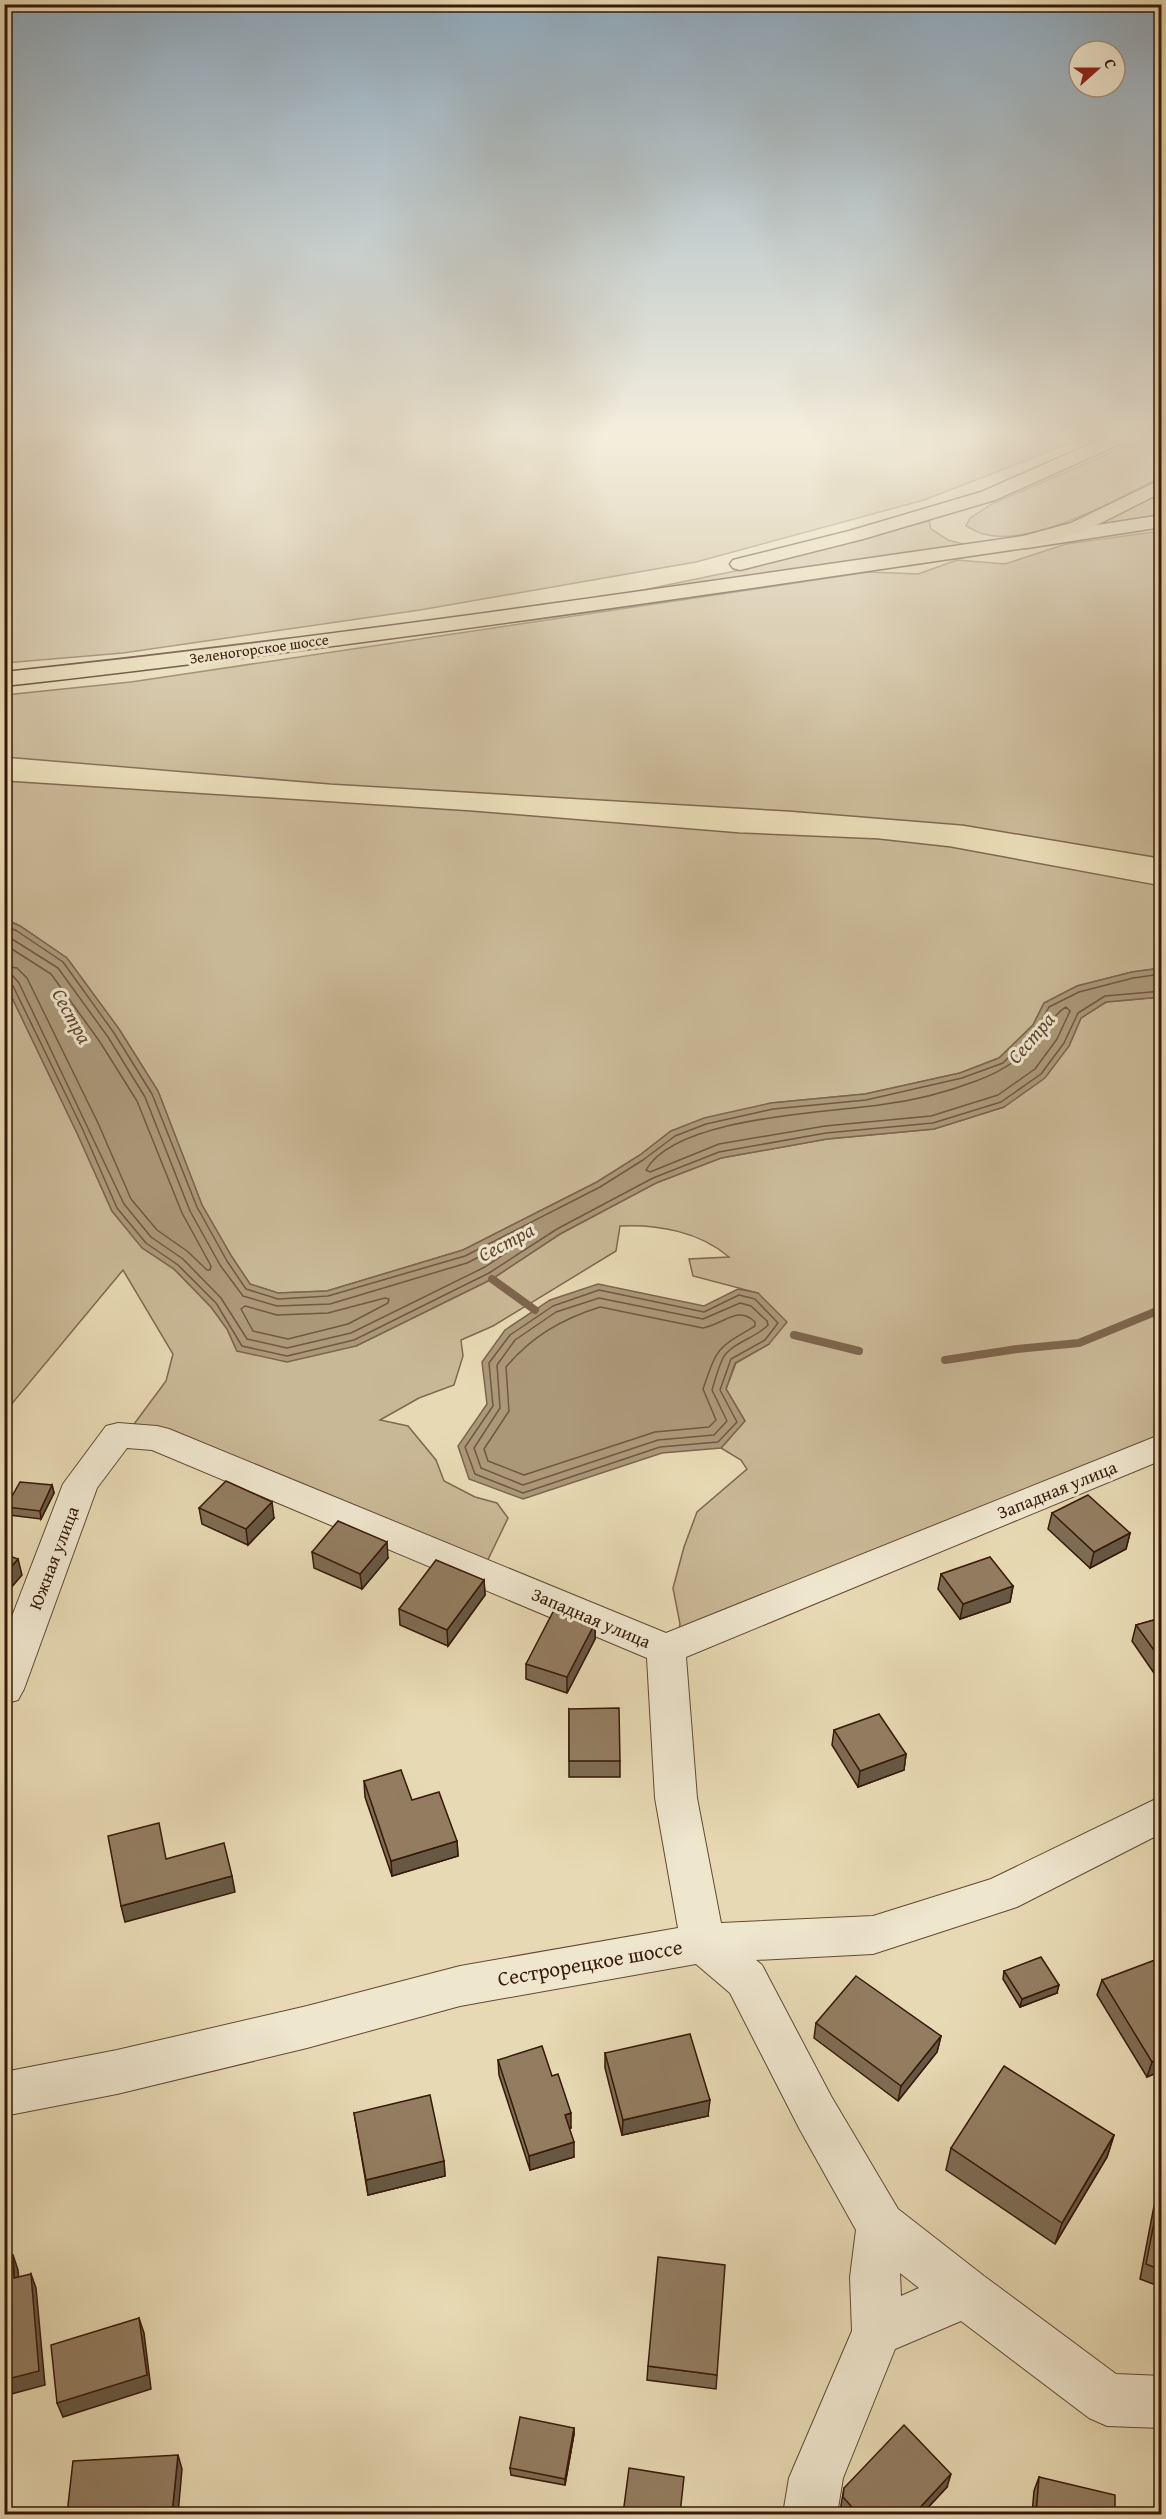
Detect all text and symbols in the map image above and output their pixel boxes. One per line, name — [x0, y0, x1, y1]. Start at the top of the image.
north arrow — [1067, 39, 1127, 99]
text: С — [1098, 55, 1124, 72]
street label: Зеленогорское шоссе — [188, 628, 330, 669]
water label: Сестра — [45, 983, 100, 1049]
water label: Сестра — [1000, 1005, 1062, 1070]
water label: Сестра — [473, 1214, 540, 1268]
street label: Западная улица — [993, 1453, 1121, 1526]
street label: Южная улица — [21, 1502, 86, 1614]
street label: Западная улица — [527, 1580, 655, 1655]
street label: Сестрорецкое шоссе — [495, 1931, 685, 1994]

